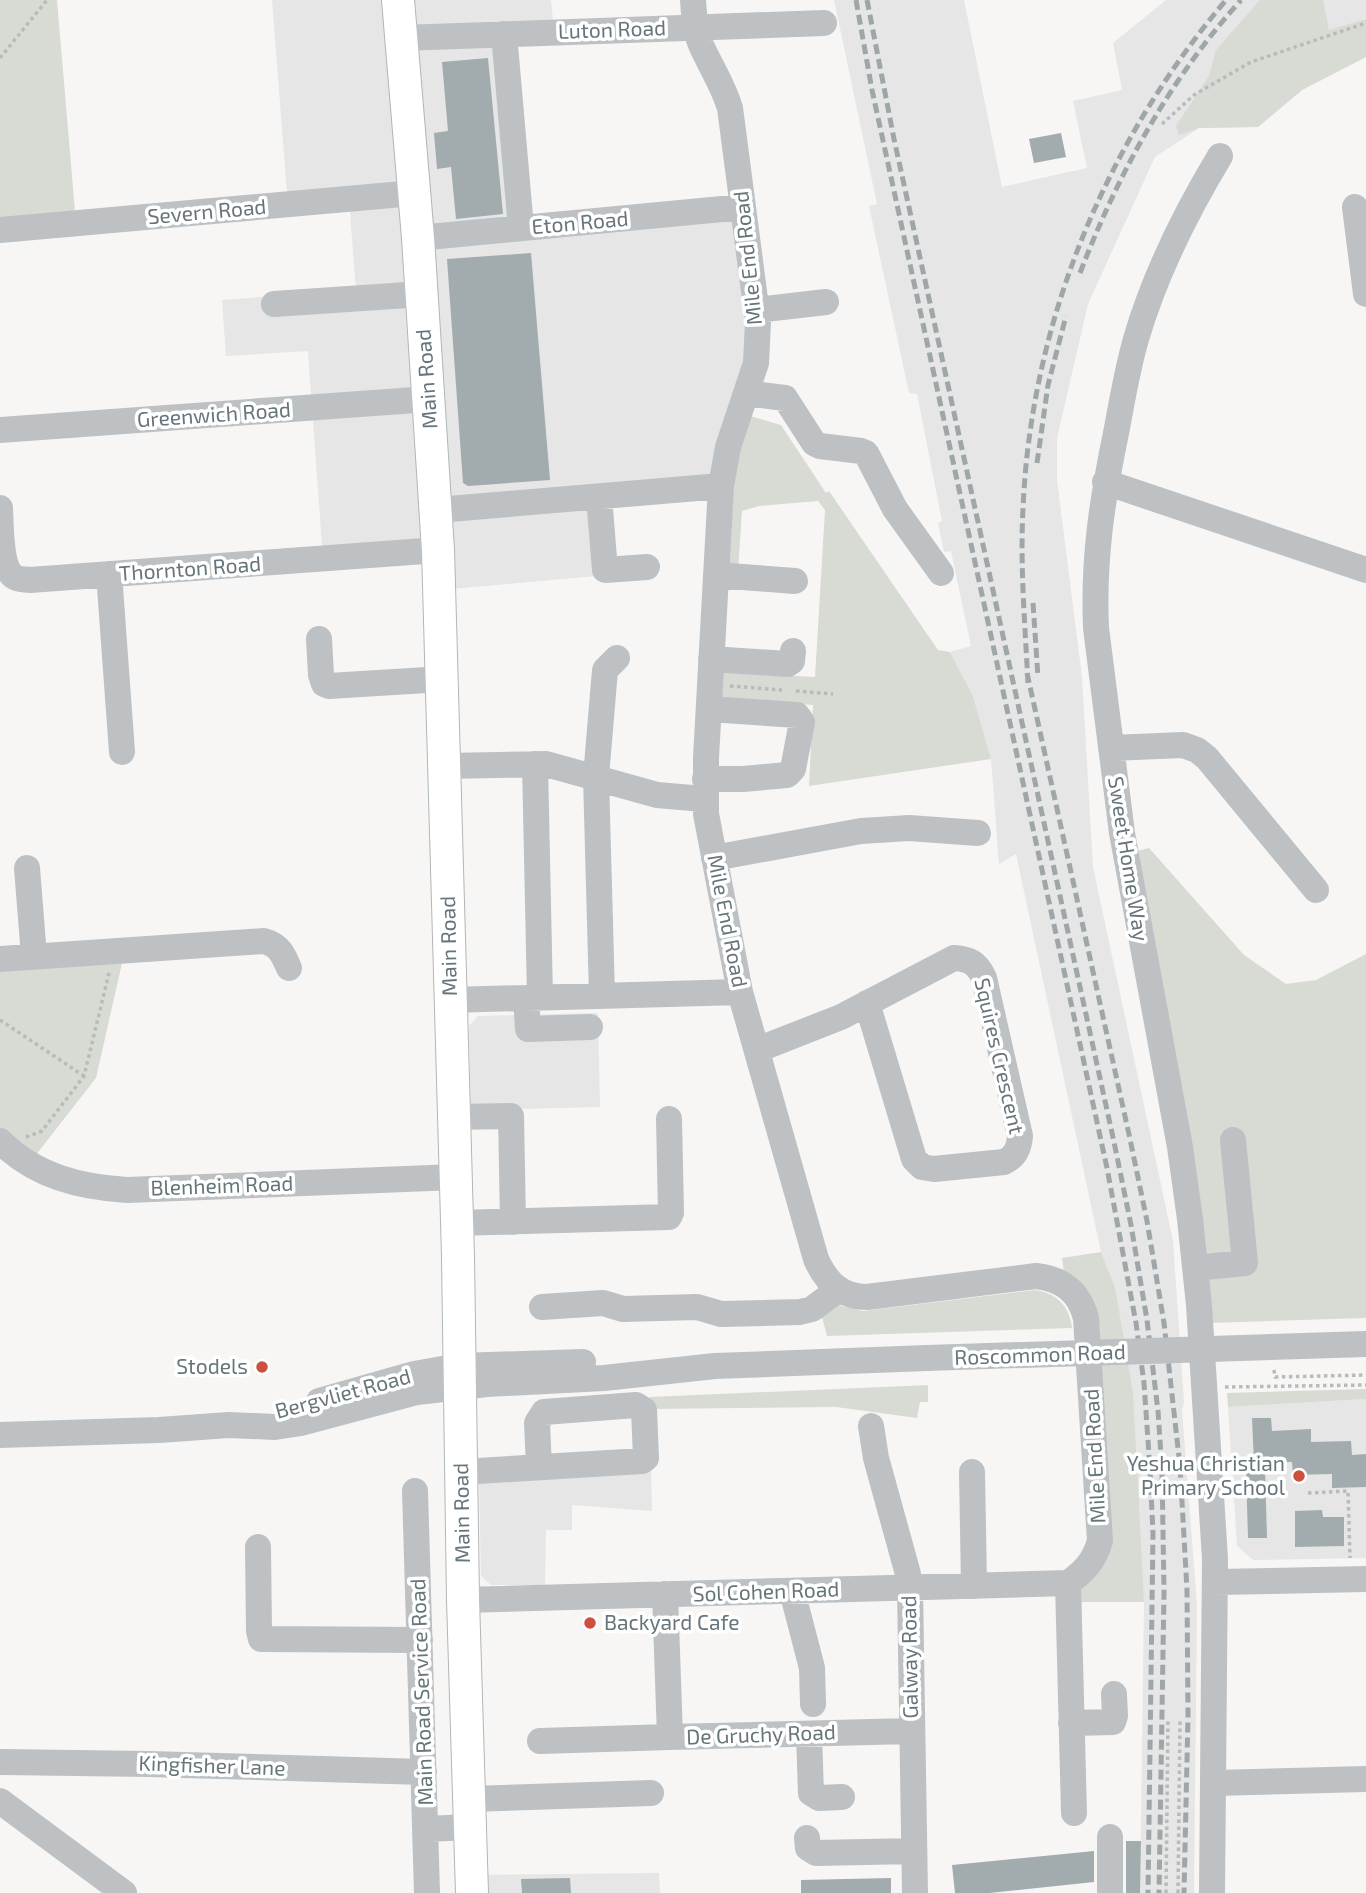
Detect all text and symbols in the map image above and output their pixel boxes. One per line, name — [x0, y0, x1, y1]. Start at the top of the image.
street label: Luton Road — [558, 14, 666, 43]
street label: Mile End Road — [727, 190, 766, 327]
street label: Severn Road — [147, 193, 267, 228]
street label: Eton Road — [530, 205, 629, 238]
street label: Main Road — [410, 328, 441, 430]
street label: Greenwich Road — [136, 396, 292, 431]
street label: Thornton Road — [118, 550, 262, 585]
street label: Sweet Home Way — [1104, 775, 1155, 943]
street label: Mile End Road — [703, 852, 754, 989]
street label: Main Road — [434, 896, 461, 996]
street label: Squires Crescent — [970, 975, 1031, 1136]
street label: Blenheim Road — [150, 1170, 294, 1199]
street label: Roscommon Road — [954, 1338, 1126, 1369]
place label: Stodels — [176, 1353, 248, 1378]
marker: Stodels — [254, 1359, 270, 1375]
street label: Bergvliet Road — [272, 1362, 413, 1423]
street label: Mile End Road — [1077, 1388, 1110, 1524]
place label: Yeshua Christian Primary School — [1127, 1450, 1286, 1499]
street label: Main Road — [447, 1463, 474, 1563]
marker: Yeshua Christian Primary School — [1291, 1468, 1307, 1484]
street label: Sol Cohen Road — [692, 1575, 840, 1606]
street label: Main Road Service Road — [404, 1578, 437, 1806]
street label: Galway Road — [895, 1595, 922, 1719]
place label: Backyard Cafe — [604, 1609, 740, 1634]
marker: Backyard Cafe — [582, 1615, 598, 1631]
street label: De Gruchy Road — [686, 1718, 836, 1749]
street label: Kingfisher Lane — [138, 1749, 286, 1780]

